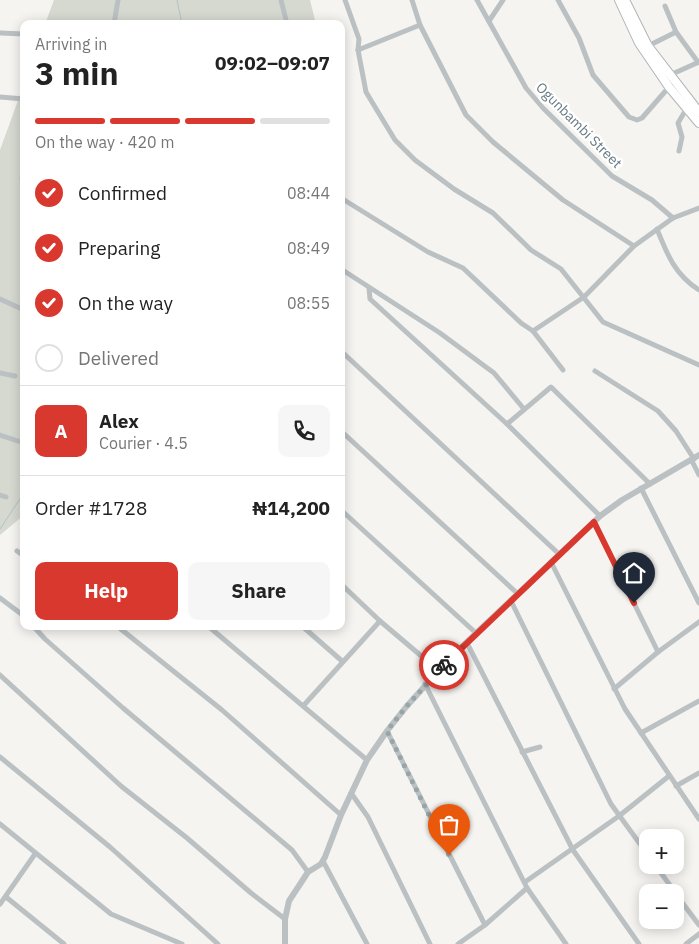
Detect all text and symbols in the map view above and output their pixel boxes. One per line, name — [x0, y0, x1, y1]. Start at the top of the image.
text: Arriving in — [35, 34, 107, 54]
text: 09:02–09:07 — [215, 51, 330, 75]
text: 3 min — [35, 52, 119, 94]
street label: Ogunbambi Street — [532, 78, 626, 172]
text: On the way · 420 m — [35, 132, 174, 152]
icon: check — [35, 179, 63, 207]
text: Confirmed — [78, 181, 167, 205]
text: 08:44 — [287, 183, 330, 203]
icon: check — [35, 234, 63, 262]
text: Preparing — [78, 236, 160, 260]
text: 08:49 — [287, 238, 330, 258]
icon: check — [35, 289, 63, 317]
text: On the way — [78, 291, 173, 315]
text: 08:55 — [287, 293, 330, 313]
text: Delivered — [78, 346, 159, 370]
button: phone — [278, 405, 330, 457]
text: Alex — [99, 409, 139, 433]
text: A — [54, 419, 68, 443]
text: Courier · 4.5 — [99, 433, 188, 453]
text: Order #1728 — [35, 496, 147, 520]
text: ₦14,200 — [252, 496, 330, 520]
pin — [613, 552, 655, 603]
icon: home — [620, 559, 648, 587]
button: Help — [35, 562, 178, 620]
button: Share — [188, 562, 330, 620]
courier — [419, 640, 469, 690]
icon: bike — [430, 651, 458, 679]
pin — [428, 804, 470, 855]
icon: bag — [435, 811, 463, 839]
map controls — [639, 829, 684, 929]
button: + — [639, 829, 684, 874]
button: − — [639, 884, 684, 929]

